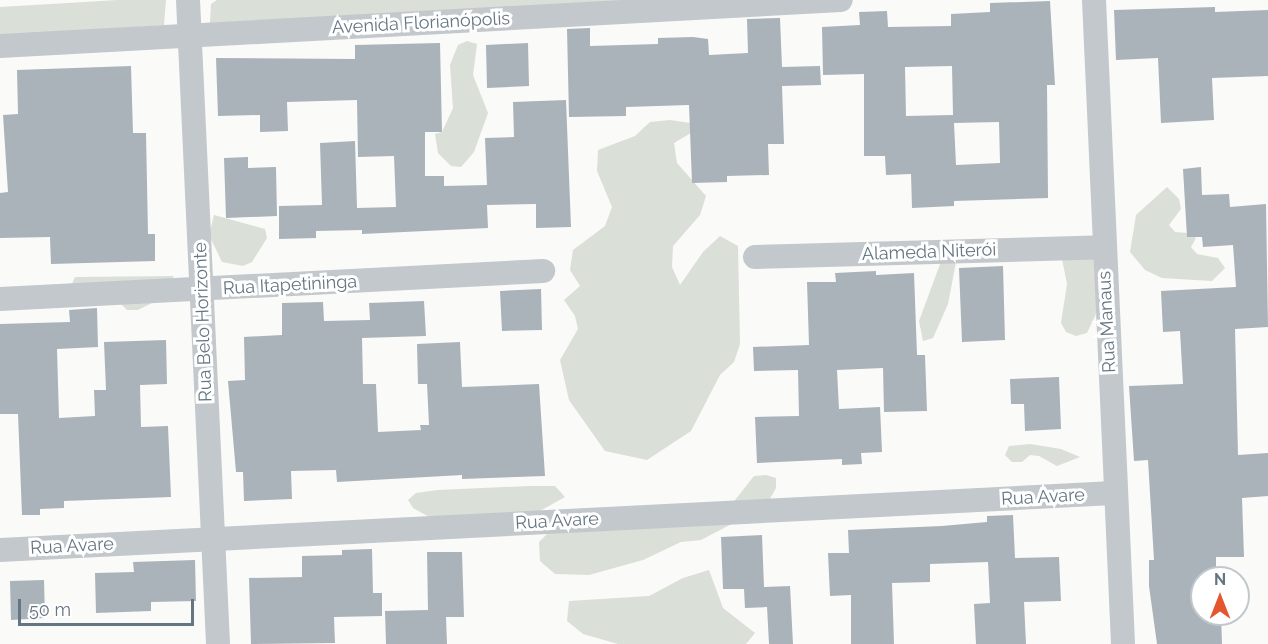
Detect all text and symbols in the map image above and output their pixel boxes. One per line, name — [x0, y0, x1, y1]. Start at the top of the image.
street label: Avenida Florianópolis — [331, 8, 511, 38]
street label: Alameda Niterói — [861, 239, 997, 265]
street label: Rua Belo Horizonte — [189, 242, 217, 402]
street label: Rua Itapetininga — [222, 271, 358, 299]
street label: Rua Manaus — [1094, 271, 1120, 373]
street label: Rua Avare — [1000, 484, 1086, 510]
street label: Rua Avare — [514, 508, 600, 534]
street label: Rua Avare — [29, 533, 115, 559]
north arrow — [1190, 566, 1250, 626]
text: N — [1214, 570, 1226, 589]
scale bar — [21, 587, 196, 625]
text: 50 m — [29, 599, 71, 620]

